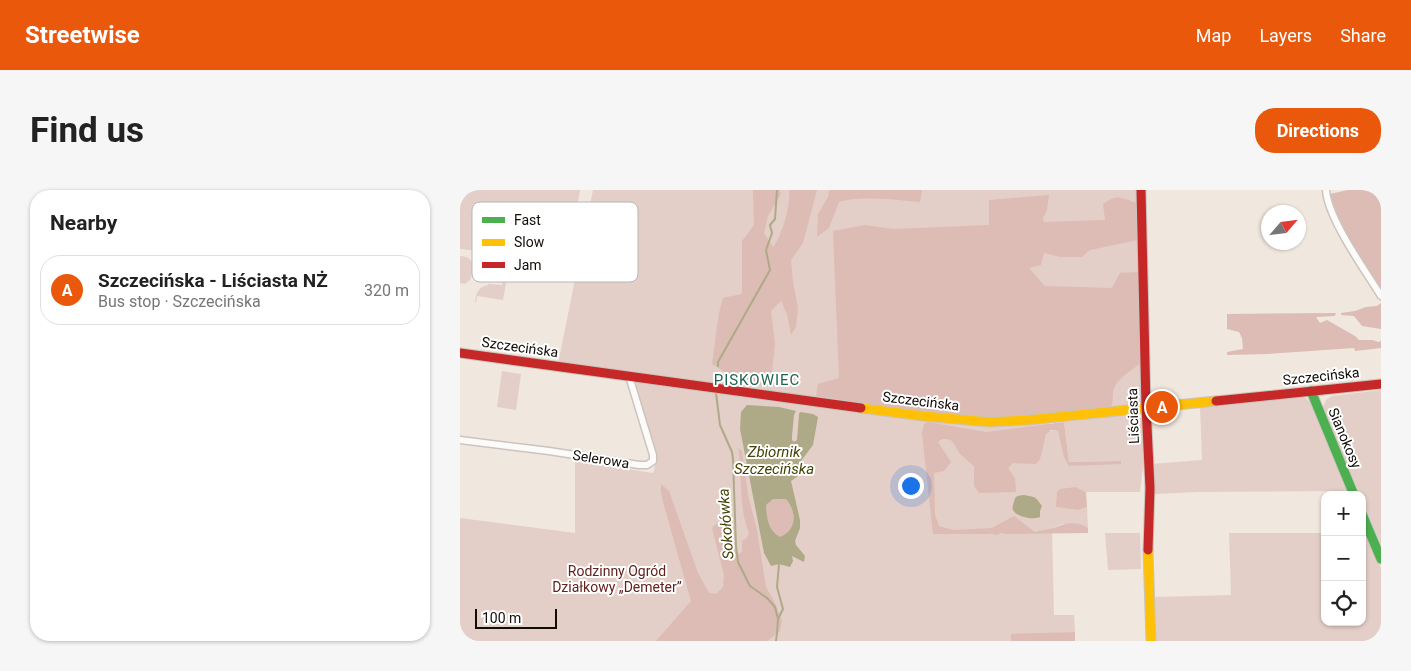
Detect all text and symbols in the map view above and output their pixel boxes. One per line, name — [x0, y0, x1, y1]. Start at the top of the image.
text: Streetwise — [25, 21, 140, 49]
text: Map — [1196, 25, 1231, 46]
text: Layers — [1259, 25, 1312, 46]
text: Share — [1340, 25, 1386, 46]
button: Directions — [1255, 108, 1381, 153]
text: Find us — [30, 110, 144, 151]
legend — [472, 202, 638, 282]
north arrow — [1261, 205, 1306, 250]
text: Nearby — [50, 211, 117, 235]
text: Fast — [514, 212, 541, 228]
text: Slow — [514, 234, 545, 250]
text: Jam — [514, 257, 542, 273]
text: Szczecińska - Liściasta NŻ — [98, 269, 328, 292]
text: A — [62, 281, 72, 300]
text: 320 m — [364, 281, 409, 300]
text: Bus stop · Szczecińska — [98, 292, 261, 311]
street label: Szczecińska — [481, 334, 559, 360]
street label: Szczecińska — [1282, 364, 1360, 388]
district label: PISKOWIEC — [714, 371, 800, 389]
street label: Szczecińska — [882, 388, 960, 414]
street label: Liściasta — [1124, 388, 1142, 444]
pin: A — [1146, 388, 1178, 426]
street label: Sianokosy — [1325, 405, 1365, 471]
water label: Zbiornik Szczecińska — [734, 443, 814, 478]
street label: Selerowa — [571, 447, 631, 471]
your location — [898, 473, 924, 499]
water label: Sokołówka — [715, 488, 737, 560]
map controls — [1321, 491, 1366, 626]
button: + — [1321, 491, 1366, 536]
button: − — [1321, 536, 1366, 581]
park label: Rodzinny Ogród Działkowy „Demeter” — [552, 563, 682, 595]
button: locate — [1321, 581, 1366, 626]
scale bar — [475, 606, 558, 629]
text: 100 m — [482, 610, 521, 626]

